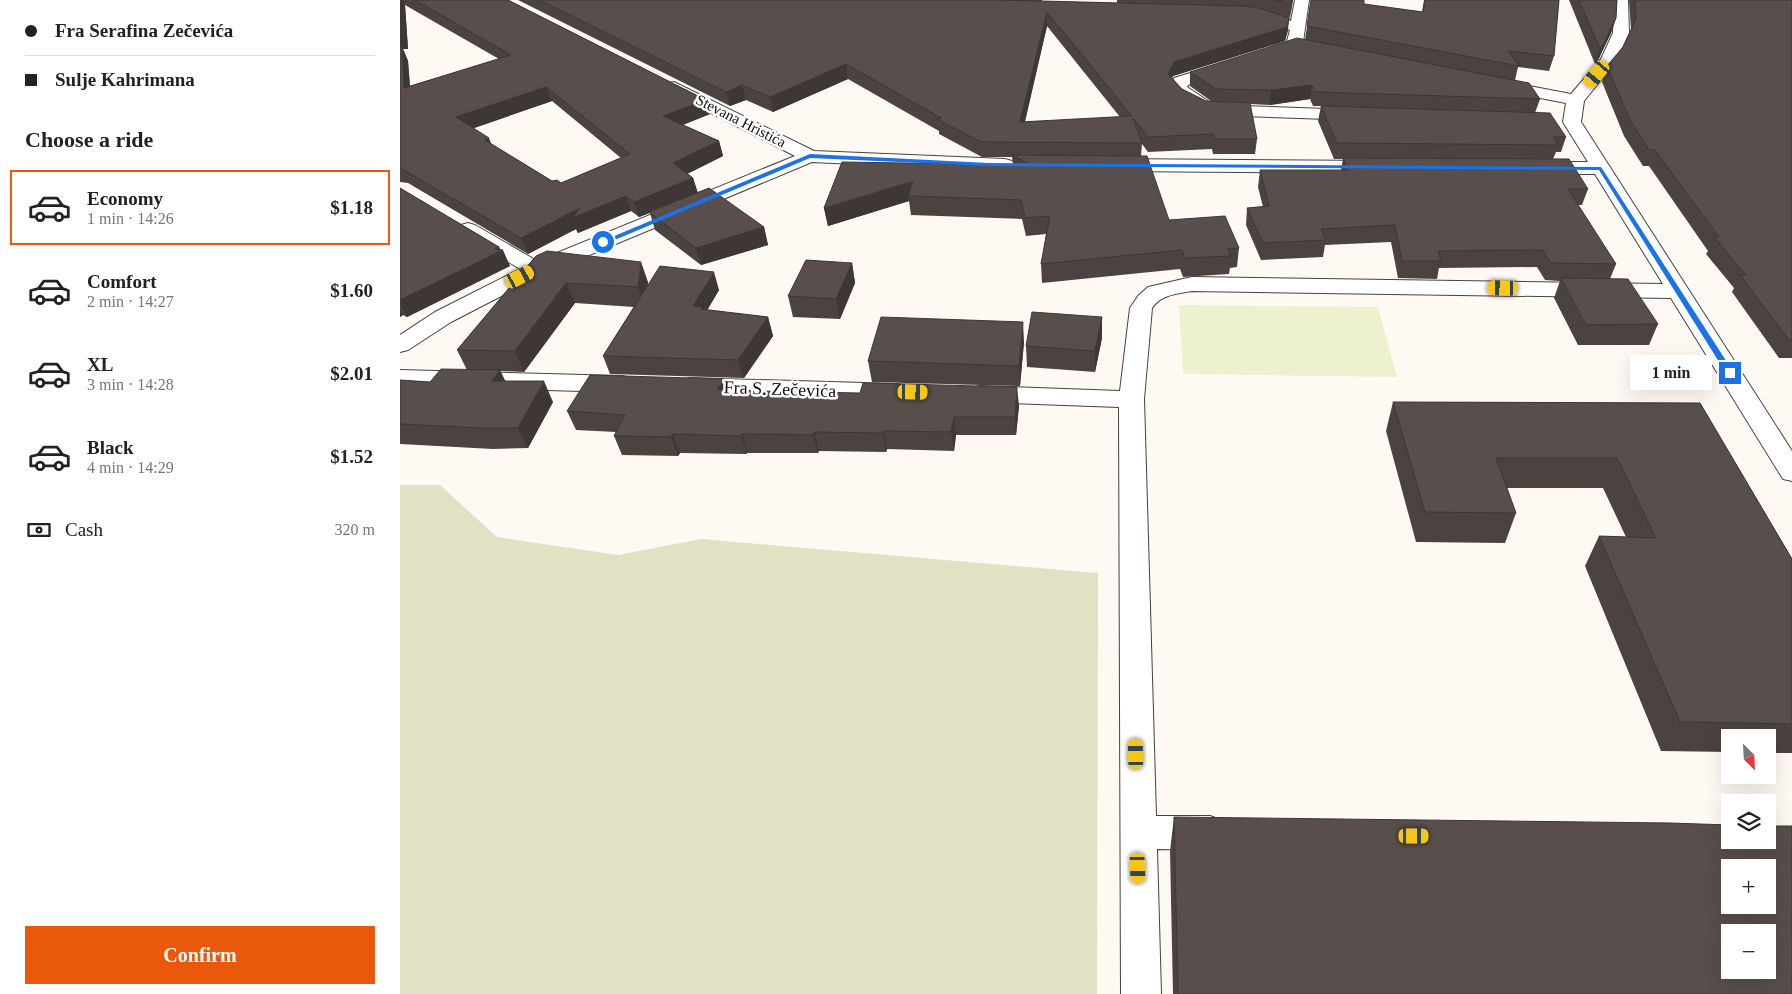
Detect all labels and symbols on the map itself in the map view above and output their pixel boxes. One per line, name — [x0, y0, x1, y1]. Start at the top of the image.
car — [1581, 58, 1612, 90]
street label: Stevana Hristića — [693, 91, 789, 151]
route start — [592, 231, 614, 253]
car — [503, 263, 536, 291]
car — [1487, 280, 1518, 296]
callout: 1 min — [1630, 356, 1712, 390]
route end — [1719, 362, 1741, 384]
street label: Fra S. Zečevića — [723, 377, 837, 401]
car — [897, 384, 928, 400]
north arrow — [1721, 729, 1776, 784]
car — [1128, 739, 1143, 769]
car — [1399, 829, 1429, 844]
car — [1129, 853, 1146, 883]

